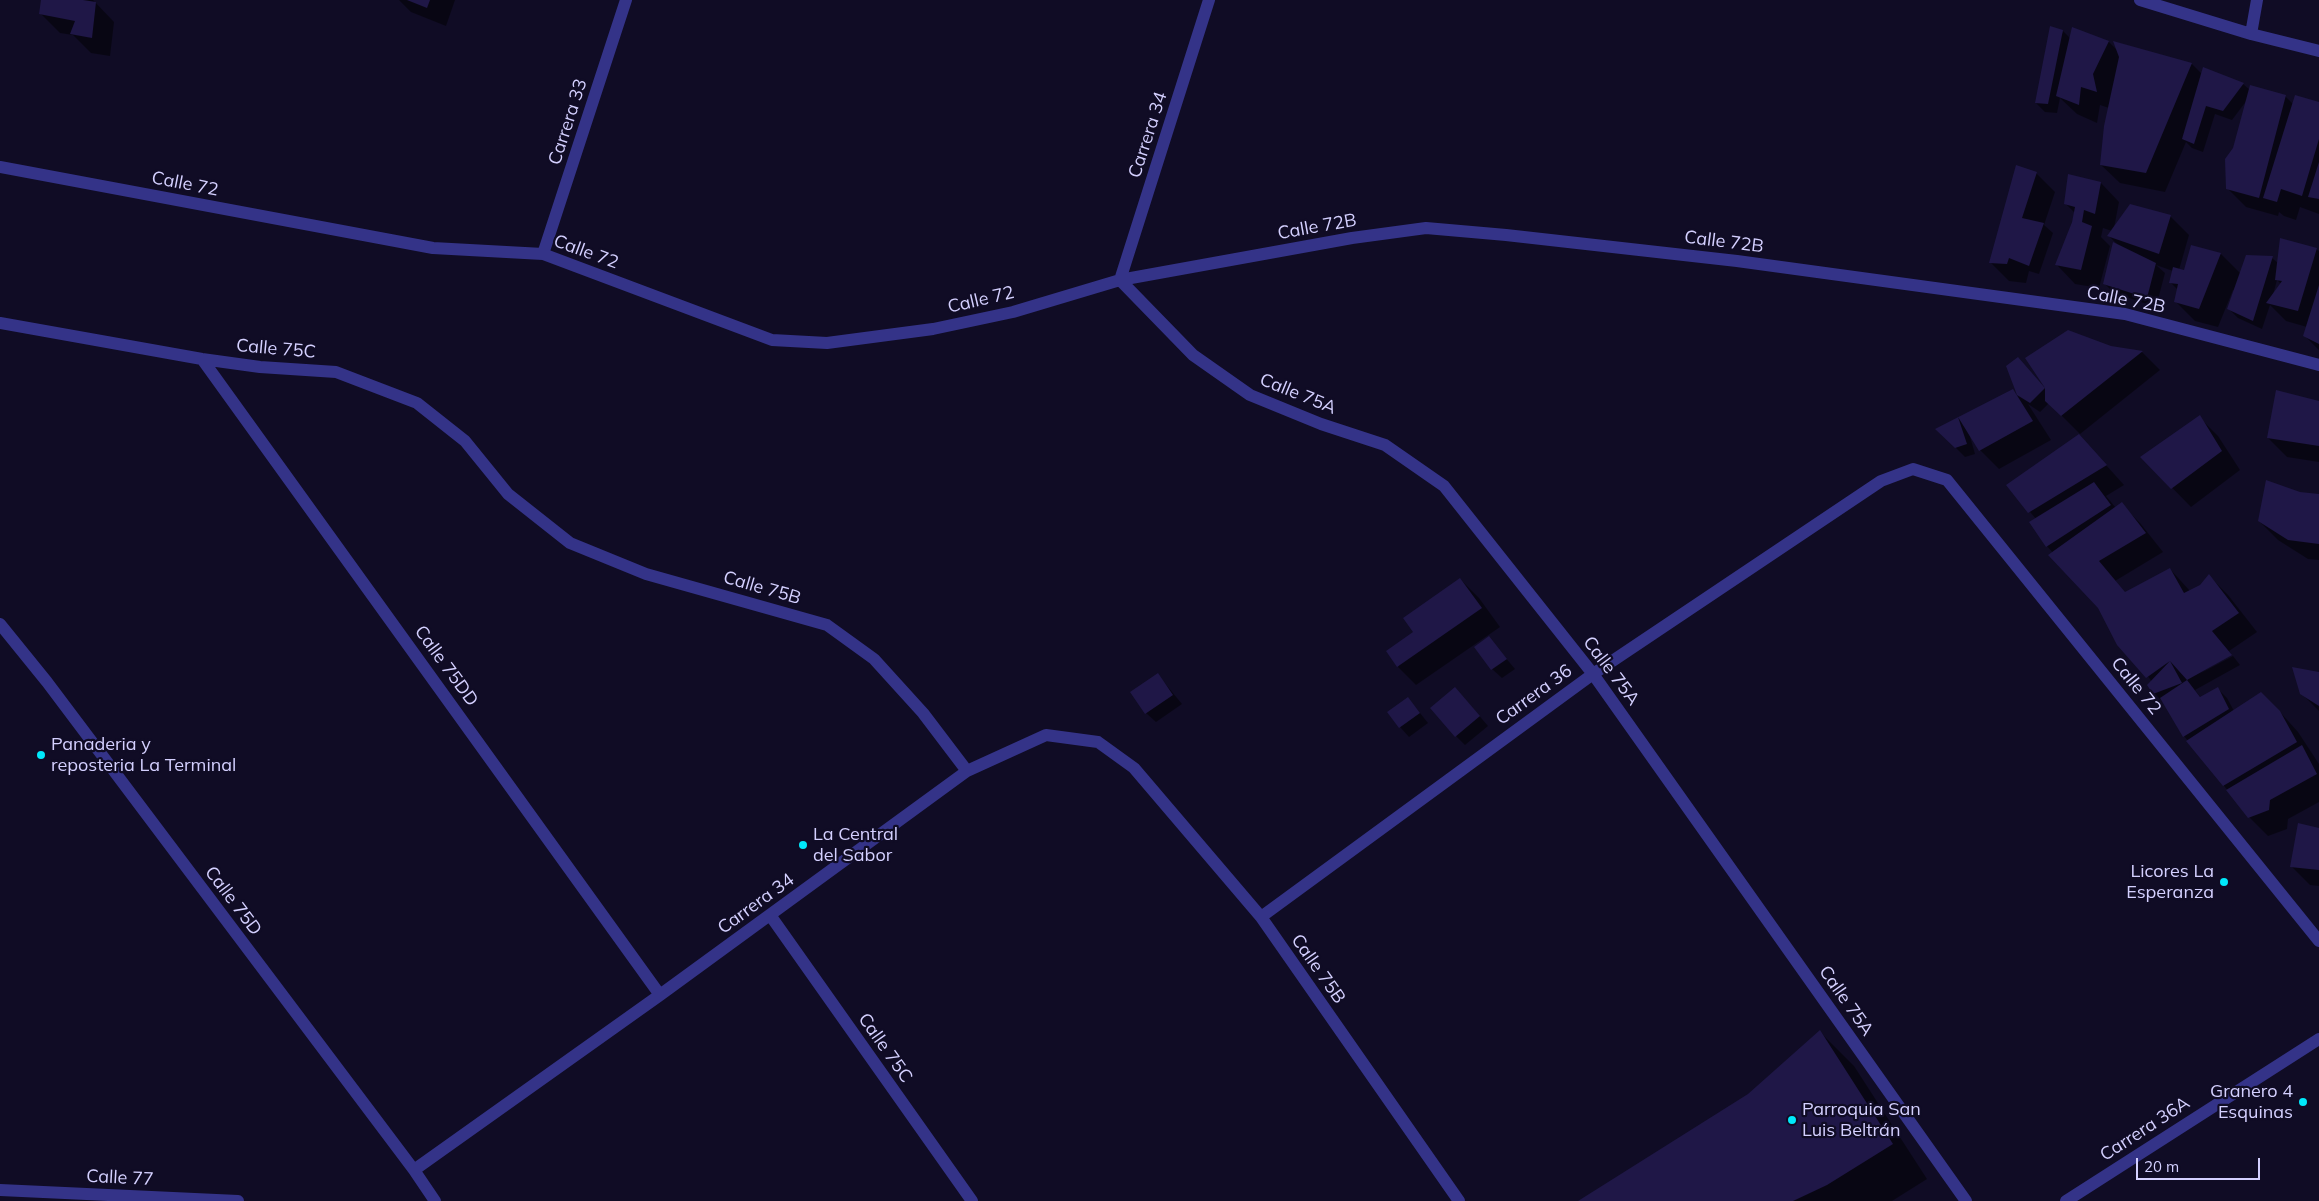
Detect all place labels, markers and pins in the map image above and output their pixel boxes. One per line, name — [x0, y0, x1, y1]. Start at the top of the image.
place label: Panaderia y reposteria La Terminal — [51, 734, 236, 776]
marker: Panaderia y reposteria La Terminal — [35, 749, 47, 761]
place label: La Central del Sabor — [813, 824, 898, 866]
marker: La Central del Sabor — [797, 839, 809, 851]
place label: Licores La Esperanza — [2126, 861, 2214, 904]
marker: Licores La Esperanza — [2218, 876, 2230, 888]
place label: Granero 4 Esquinas — [2210, 1081, 2293, 1124]
marker: Granero 4 Esquinas — [2297, 1096, 2309, 1108]
place label: Parroquia San Luis Beltrán — [1802, 1099, 1921, 1142]
marker: Parroquia San Luis Beltrán — [1786, 1114, 1798, 1126]

